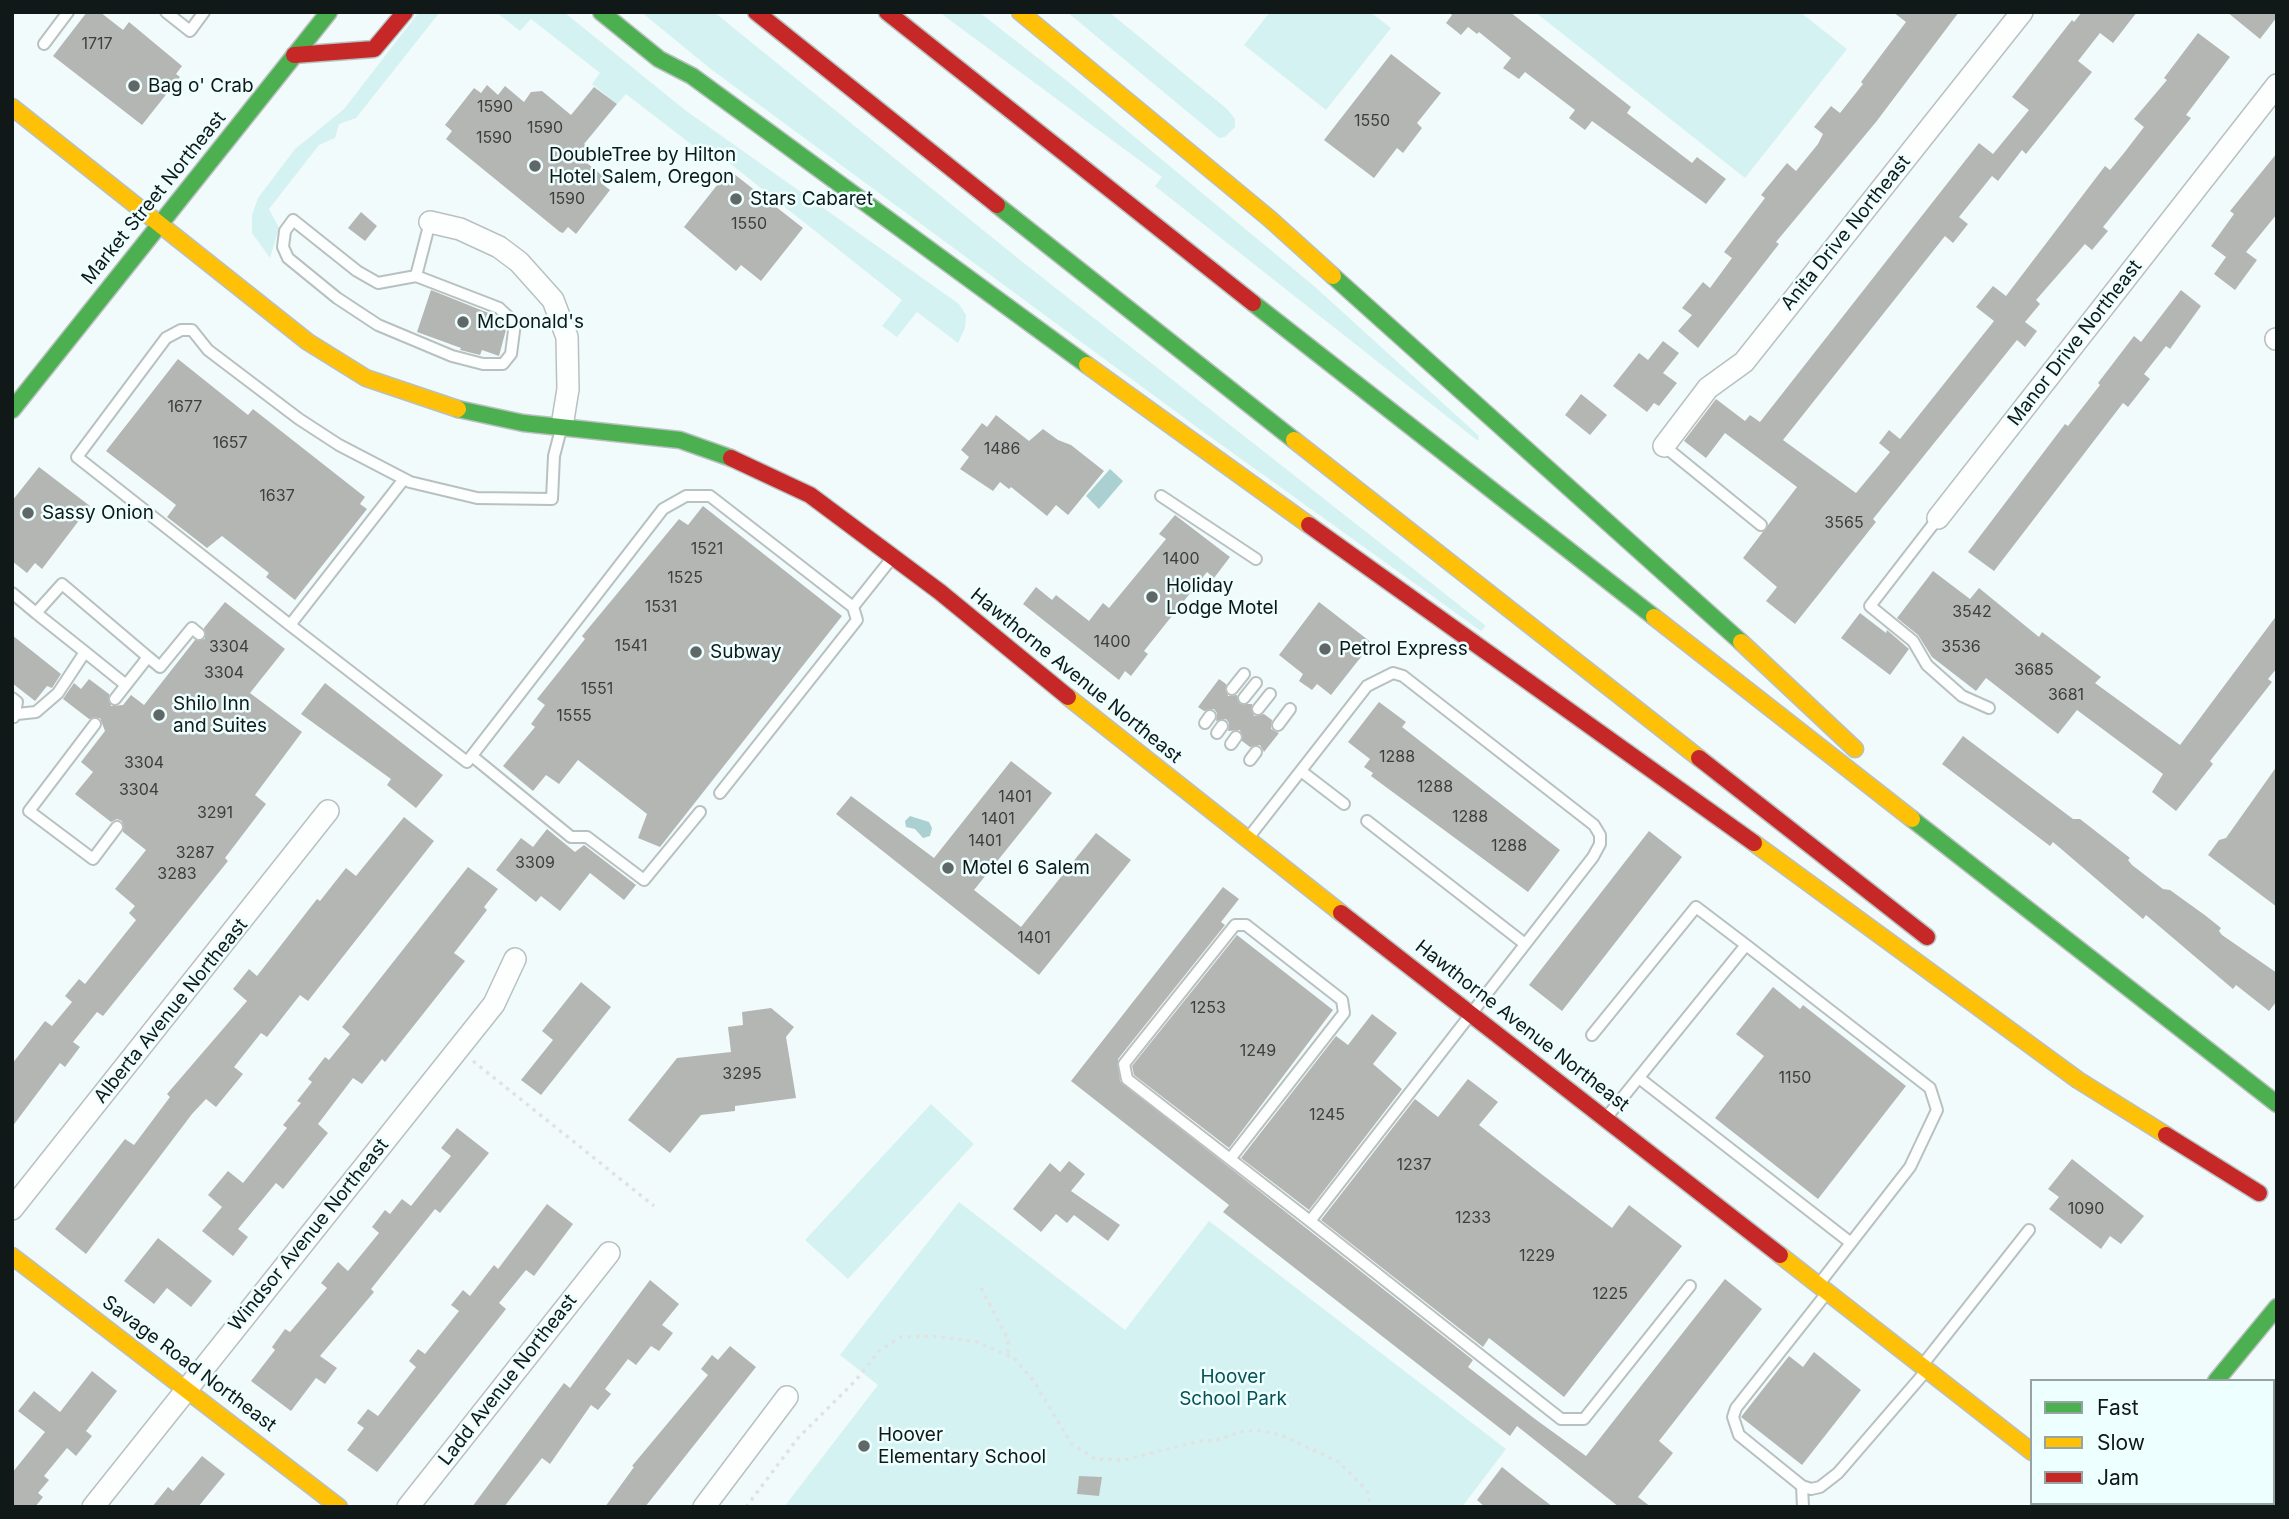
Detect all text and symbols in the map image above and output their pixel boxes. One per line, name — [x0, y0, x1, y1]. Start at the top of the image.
house number: 1717 — [81, 34, 113, 54]
place label: Bag o' Crab — [148, 75, 254, 97]
marker: Bag o' Crab — [126, 78, 142, 94]
house number: 1590 — [477, 97, 513, 117]
street label: Market Street Northeast — [77, 107, 231, 289]
house number: 1550 — [1354, 111, 1390, 131]
house number: 1590 — [527, 118, 563, 138]
house number: 1590 — [476, 128, 512, 148]
place label: DoubleTree by Hilton Hotel Salem, Oregon — [549, 144, 736, 188]
street label: Anita Drive Northeast — [1777, 151, 1915, 315]
marker: DoubleTree by Hilton Hotel Salem, Oregon — [527, 158, 543, 174]
place label: Stars Cabaret — [750, 188, 873, 210]
house number: 1590 — [549, 189, 585, 209]
marker: Stars Cabaret — [728, 191, 744, 207]
house number: 1550 — [731, 214, 767, 234]
street label: Manor Drive Northeast — [2003, 256, 2147, 430]
place label: McDonald's — [477, 311, 584, 333]
marker: McDonald's — [455, 314, 471, 330]
house number: 1677 — [168, 397, 202, 417]
house number: 1657 — [212, 433, 248, 453]
house number: 1486 — [984, 439, 1020, 459]
house number: 1637 — [259, 486, 295, 506]
place label: Sassy Onion — [42, 502, 154, 524]
marker: Sassy Onion — [20, 505, 36, 521]
house number: 3565 — [1824, 513, 1864, 533]
house number: 1521 — [691, 539, 723, 559]
house number: 1400 — [1162, 549, 1200, 569]
house number: 1525 — [667, 568, 703, 588]
place label: Holiday Lodge Motel — [1166, 575, 1278, 619]
street label: Hawthorne Avenue Northeast — [966, 584, 1186, 768]
marker: Holiday Lodge Motel — [1144, 589, 1160, 605]
house number: 1531 — [645, 597, 677, 617]
house number: 3542 — [1952, 602, 1992, 622]
house number: 1400 — [1093, 632, 1131, 652]
house number: 1541 — [615, 636, 647, 656]
house number: 3304 — [209, 637, 249, 657]
house number: 3536 — [1941, 637, 1981, 657]
place label: Petrol Express — [1339, 638, 1468, 660]
place label: Subway — [710, 641, 781, 663]
marker: Petrol Express — [1317, 641, 1333, 657]
marker: Subway — [688, 644, 704, 660]
house number: 3685 — [2014, 660, 2054, 680]
house number: 3304 — [204, 663, 244, 683]
house number: 1551 — [581, 679, 613, 699]
house number: 3681 — [2048, 685, 2084, 705]
place label: Shilo Inn and Suites — [173, 693, 267, 737]
house number: 1555 — [556, 706, 592, 726]
marker: Shilo Inn and Suites — [151, 707, 167, 723]
house number: 1288 — [1379, 747, 1415, 767]
house number: 3304 — [124, 753, 164, 773]
house number: 1288 — [1417, 777, 1453, 797]
house number: 3304 — [119, 780, 159, 800]
house number: 1401 — [998, 787, 1032, 807]
house number: 3291 — [197, 803, 233, 823]
house number: 1288 — [1452, 807, 1488, 827]
house number: 1401 — [981, 809, 1015, 829]
house number: 1401 — [968, 831, 1002, 851]
house number: 1288 — [1491, 836, 1527, 856]
house number: 3287 — [176, 843, 214, 863]
house number: 3309 — [515, 853, 555, 873]
place label: Motel 6 Salem — [962, 857, 1090, 879]
marker: Motel 6 Salem — [940, 860, 956, 876]
house number: 3283 — [157, 864, 197, 884]
street label: Alberta Avenue Northeast — [89, 914, 253, 1108]
house number: 1401 — [1017, 928, 1051, 948]
street label: Hawthorne Avenue Northeast — [1411, 935, 1633, 1117]
house number: 1253 — [1190, 998, 1226, 1018]
house number: 1249 — [1240, 1041, 1276, 1061]
house number: 3295 — [722, 1064, 762, 1084]
house number: 1150 — [1779, 1068, 1811, 1088]
house number: 1245 — [1309, 1105, 1345, 1125]
street label: Windsor Avenue Northeast — [224, 1134, 394, 1336]
house number: 1237 — [1396, 1155, 1432, 1175]
house number: 1090 — [2068, 1199, 2104, 1219]
house number: 1233 — [1455, 1208, 1491, 1228]
house number: 1229 — [1519, 1246, 1555, 1266]
house number: 1225 — [1592, 1284, 1628, 1304]
street label: Ladd Avenue Northeast — [434, 1290, 582, 1470]
street label: Savage Road Northeast — [98, 1291, 280, 1437]
park label: Hoover School Park — [1179, 1366, 1287, 1410]
legend — [2030, 1379, 2275, 1505]
text: Fast — [2097, 1395, 2139, 1420]
place label: Hoover Elementary School — [878, 1424, 1046, 1468]
text: Slow — [2097, 1430, 2145, 1455]
marker: Hoover Elementary School — [856, 1438, 872, 1454]
text: Jam — [2097, 1465, 2139, 1490]

